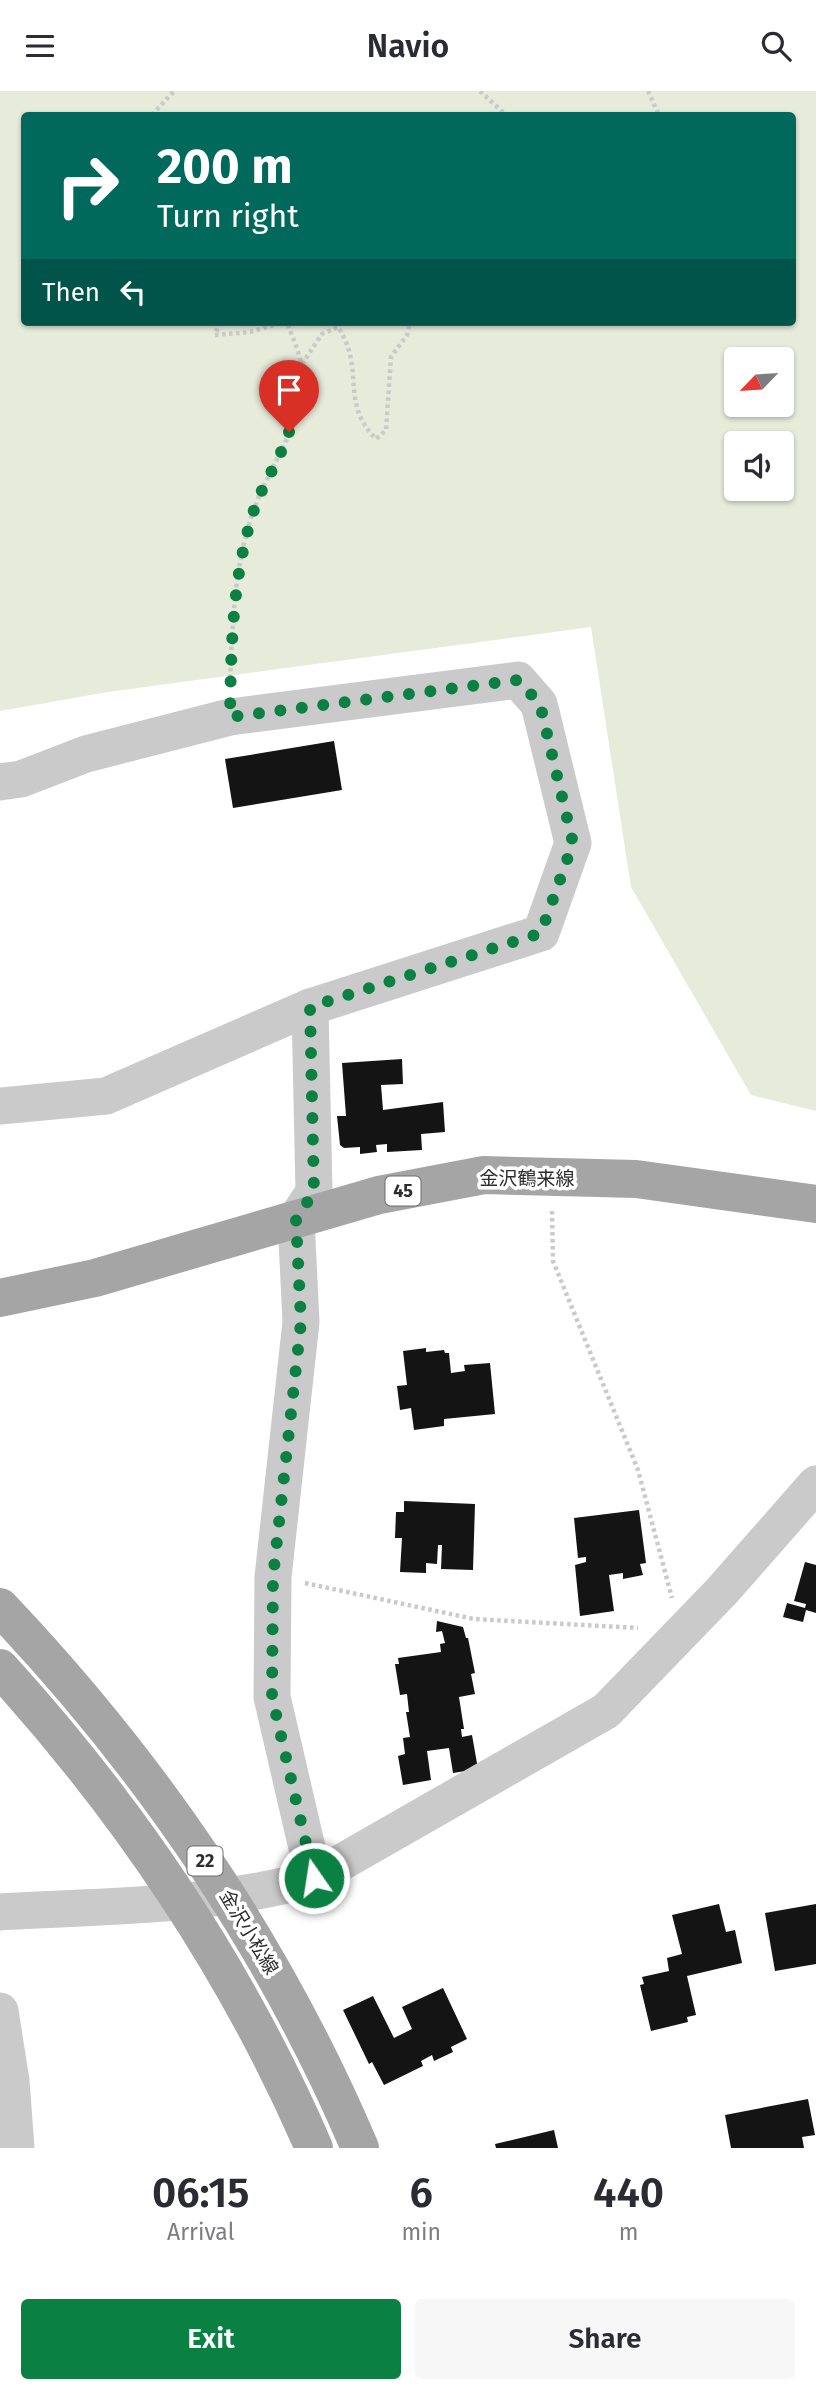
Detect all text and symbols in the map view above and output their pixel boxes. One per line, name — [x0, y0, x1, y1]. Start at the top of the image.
icon: menu — [21, 27, 59, 65]
text: Navio — [367, 27, 449, 65]
icon: search — [757, 27, 795, 65]
text: 200 m — [157, 137, 293, 196]
icon: right — [42, 140, 133, 231]
text: Turn right — [157, 197, 299, 235]
icon: left — [114, 273, 152, 311]
text: Then — [42, 277, 100, 308]
north arrow — [724, 347, 794, 417]
map controls — [724, 347, 794, 501]
pin — [259, 360, 319, 432]
icon: arrive — [270, 371, 308, 409]
button: sound — [724, 431, 794, 501]
street label: 金沢鶴来線 — [479, 1167, 575, 1190]
road number: 45 — [386, 1177, 420, 1205]
position arrow — [277, 1841, 351, 1915]
road number: 22 — [188, 1847, 222, 1875]
street label: 金沢小松線 — [215, 1885, 283, 1979]
text: 06:15 — [152, 2168, 249, 2218]
text: 6 — [410, 2168, 433, 2218]
text: 440 — [593, 2168, 664, 2218]
text: Arrival — [167, 2218, 234, 2246]
text: min — [401, 2218, 441, 2246]
text: m — [619, 2218, 638, 2246]
button: Exit — [21, 2299, 401, 2379]
button: Share — [415, 2299, 795, 2379]

